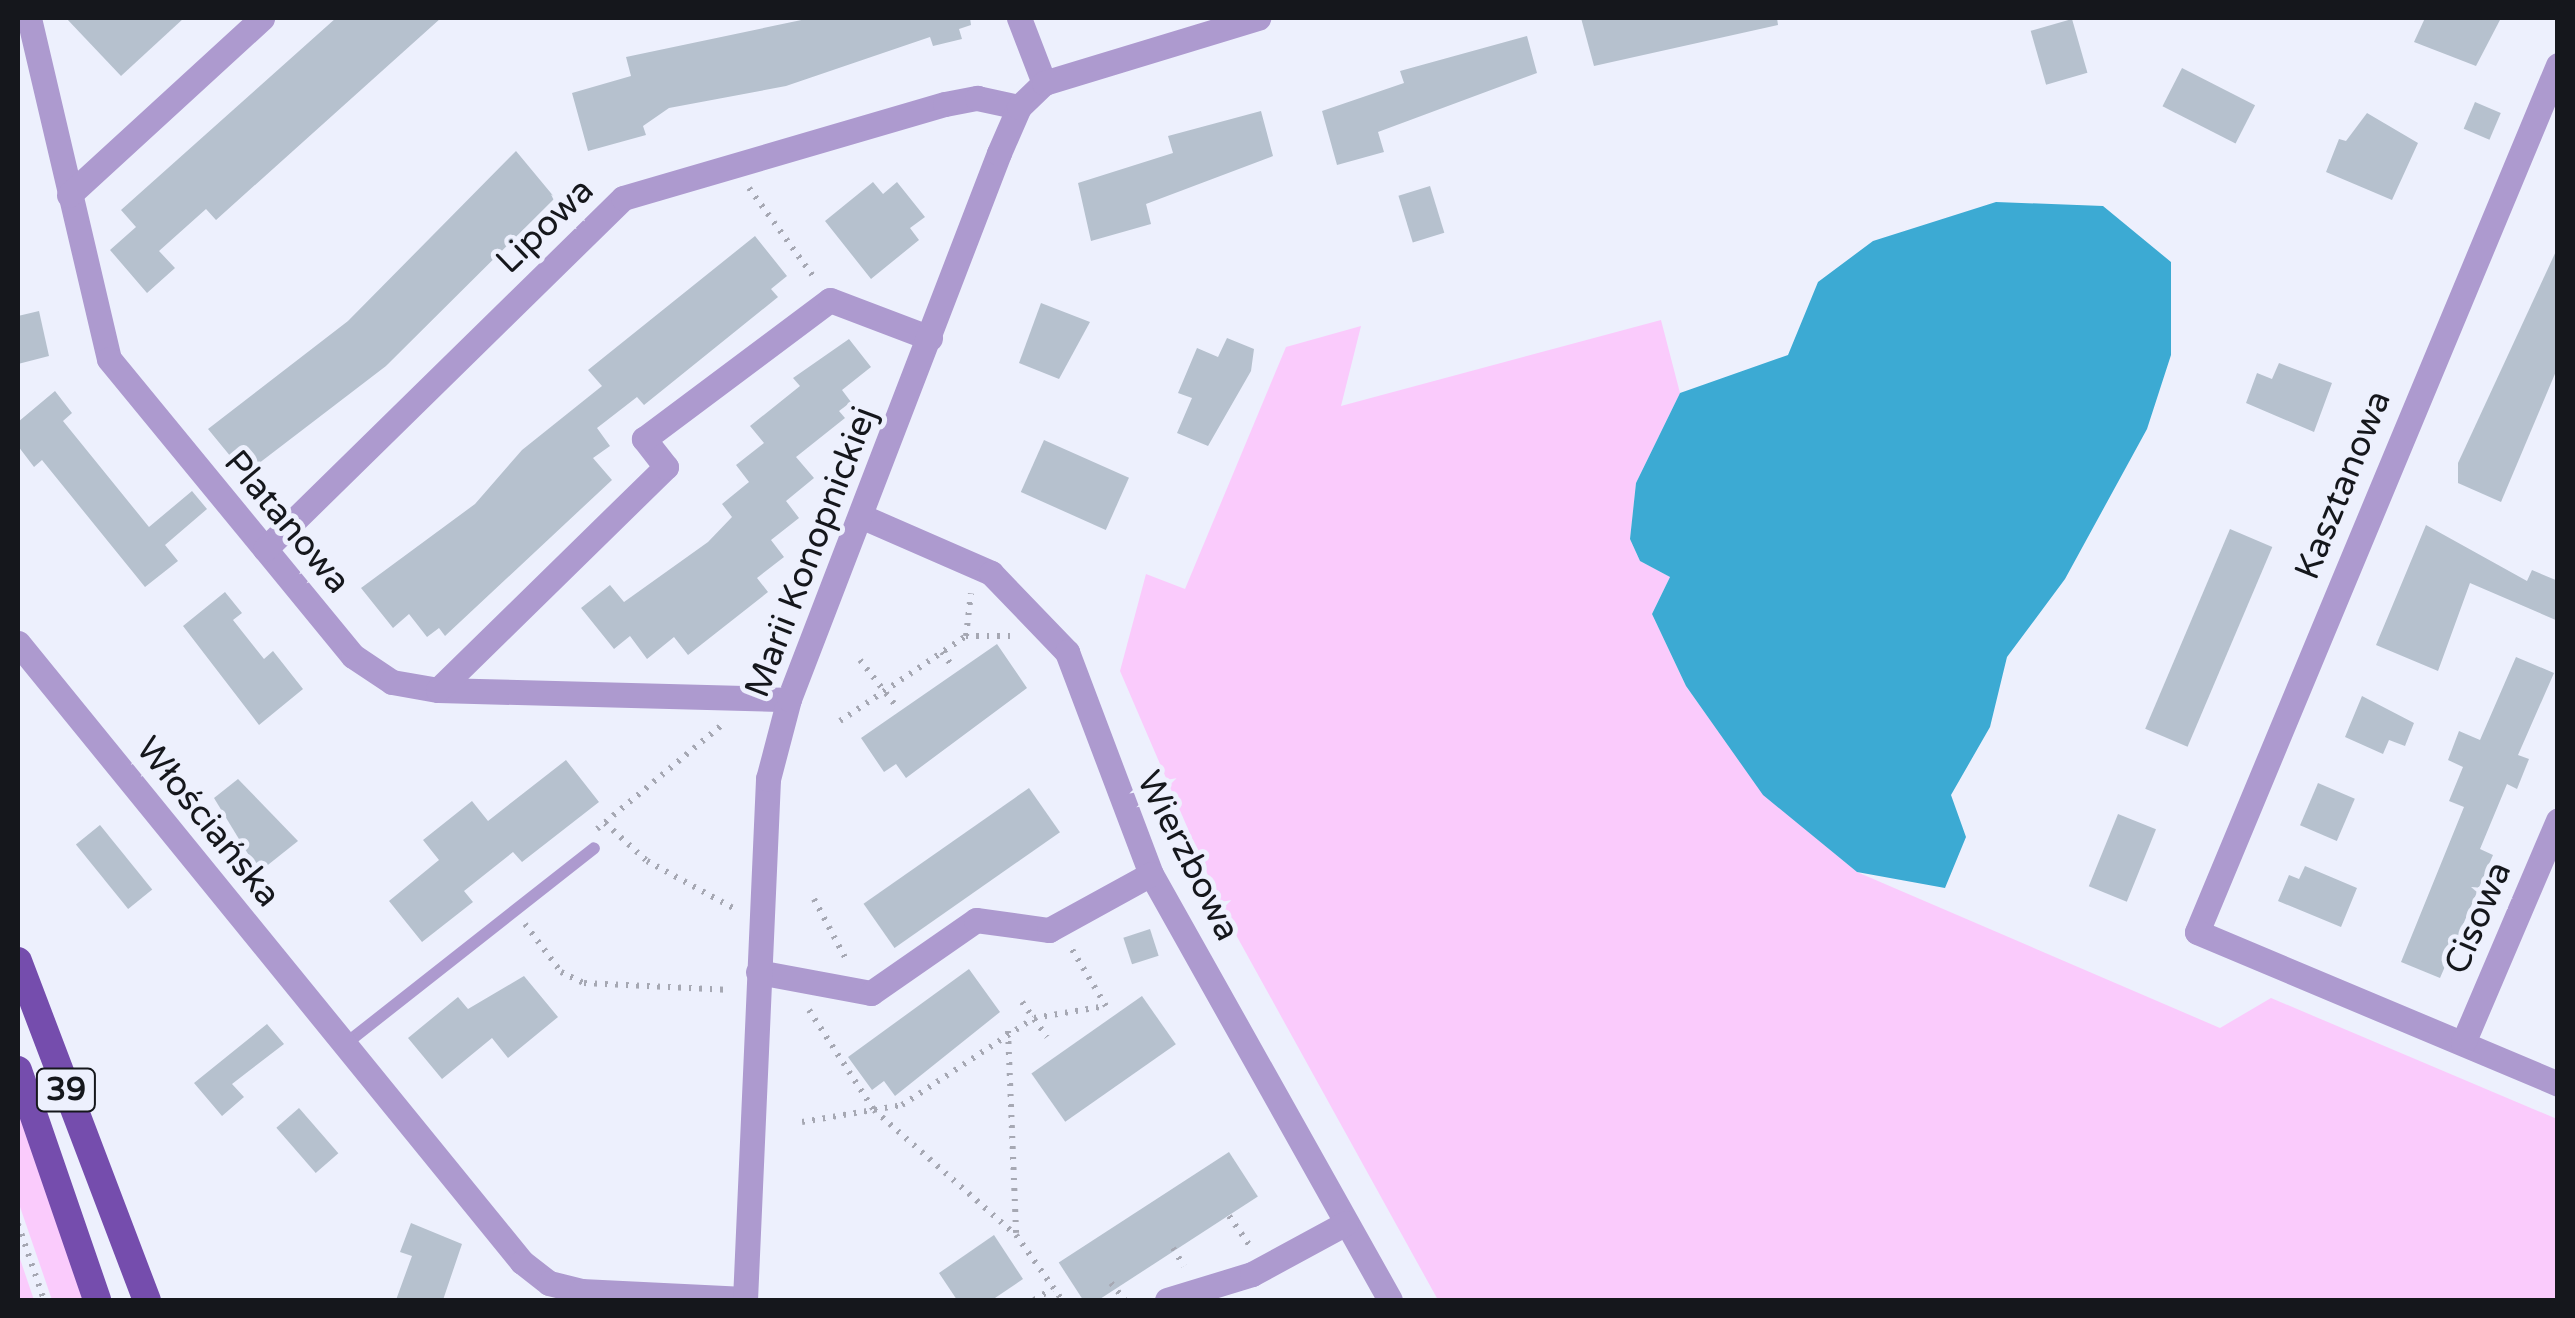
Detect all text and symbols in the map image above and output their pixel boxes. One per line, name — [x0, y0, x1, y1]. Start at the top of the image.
street label: Lipowa — [488, 170, 602, 282]
street label: Kasztanowa — [2286, 384, 2400, 586]
street label: Marii Konopnickiej — [736, 401, 886, 703]
street label: Platanowa — [215, 442, 359, 602]
street label: Włościańska — [127, 729, 289, 915]
street label: Wierzbowa — [1127, 764, 1249, 948]
street label: Cisowa — [2436, 855, 2520, 981]
road number: 39 — [34, 1063, 98, 1117]

